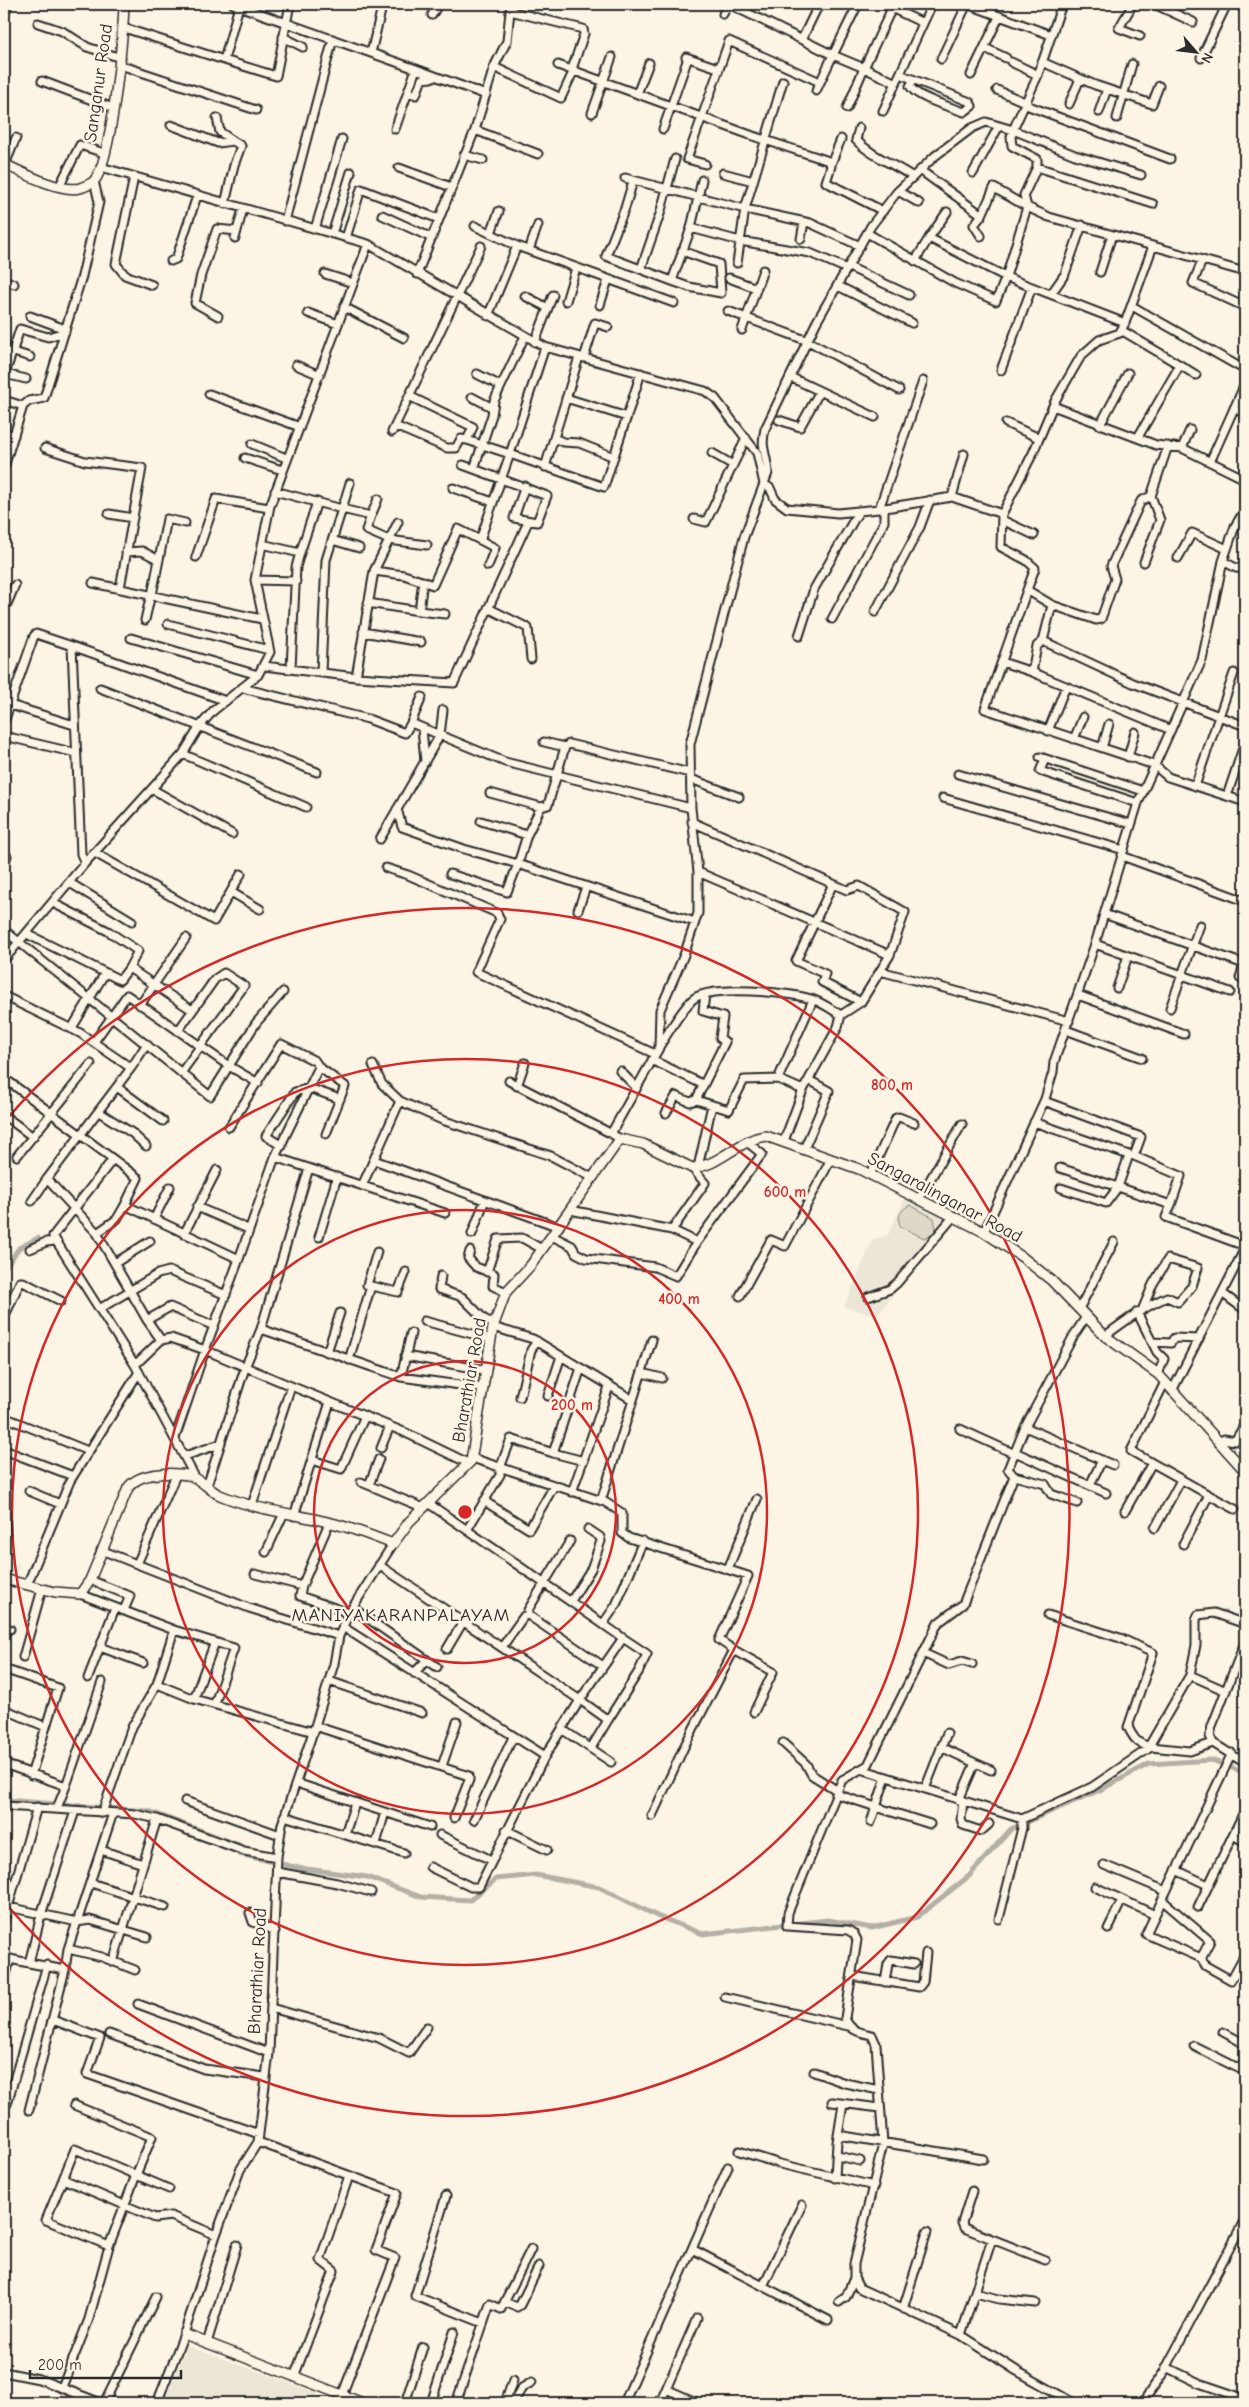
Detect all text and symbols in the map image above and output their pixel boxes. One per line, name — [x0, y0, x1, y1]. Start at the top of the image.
street label: Sanganur Road — [80, 23, 117, 144]
north arrow — [1172, 28, 1222, 78]
text: N — [1197, 50, 1217, 66]
text: 800 m — [871, 1076, 913, 1094]
street label: Sangaralinganar Road — [864, 1148, 1026, 1247]
text: 600 m — [764, 1183, 806, 1201]
text: 400 m — [658, 1290, 700, 1308]
street label: Bharathiar Road — [448, 1316, 491, 1444]
text: 200 m — [551, 1396, 593, 1414]
centre of rings — [456, 1503, 474, 1521]
district label: MANIYAKARANPALAYAM — [292, 1604, 510, 1626]
street label: Bharathiar Road — [244, 1907, 271, 2035]
scale bar — [30, 2347, 181, 2379]
text: 200 m — [38, 2356, 82, 2374]

